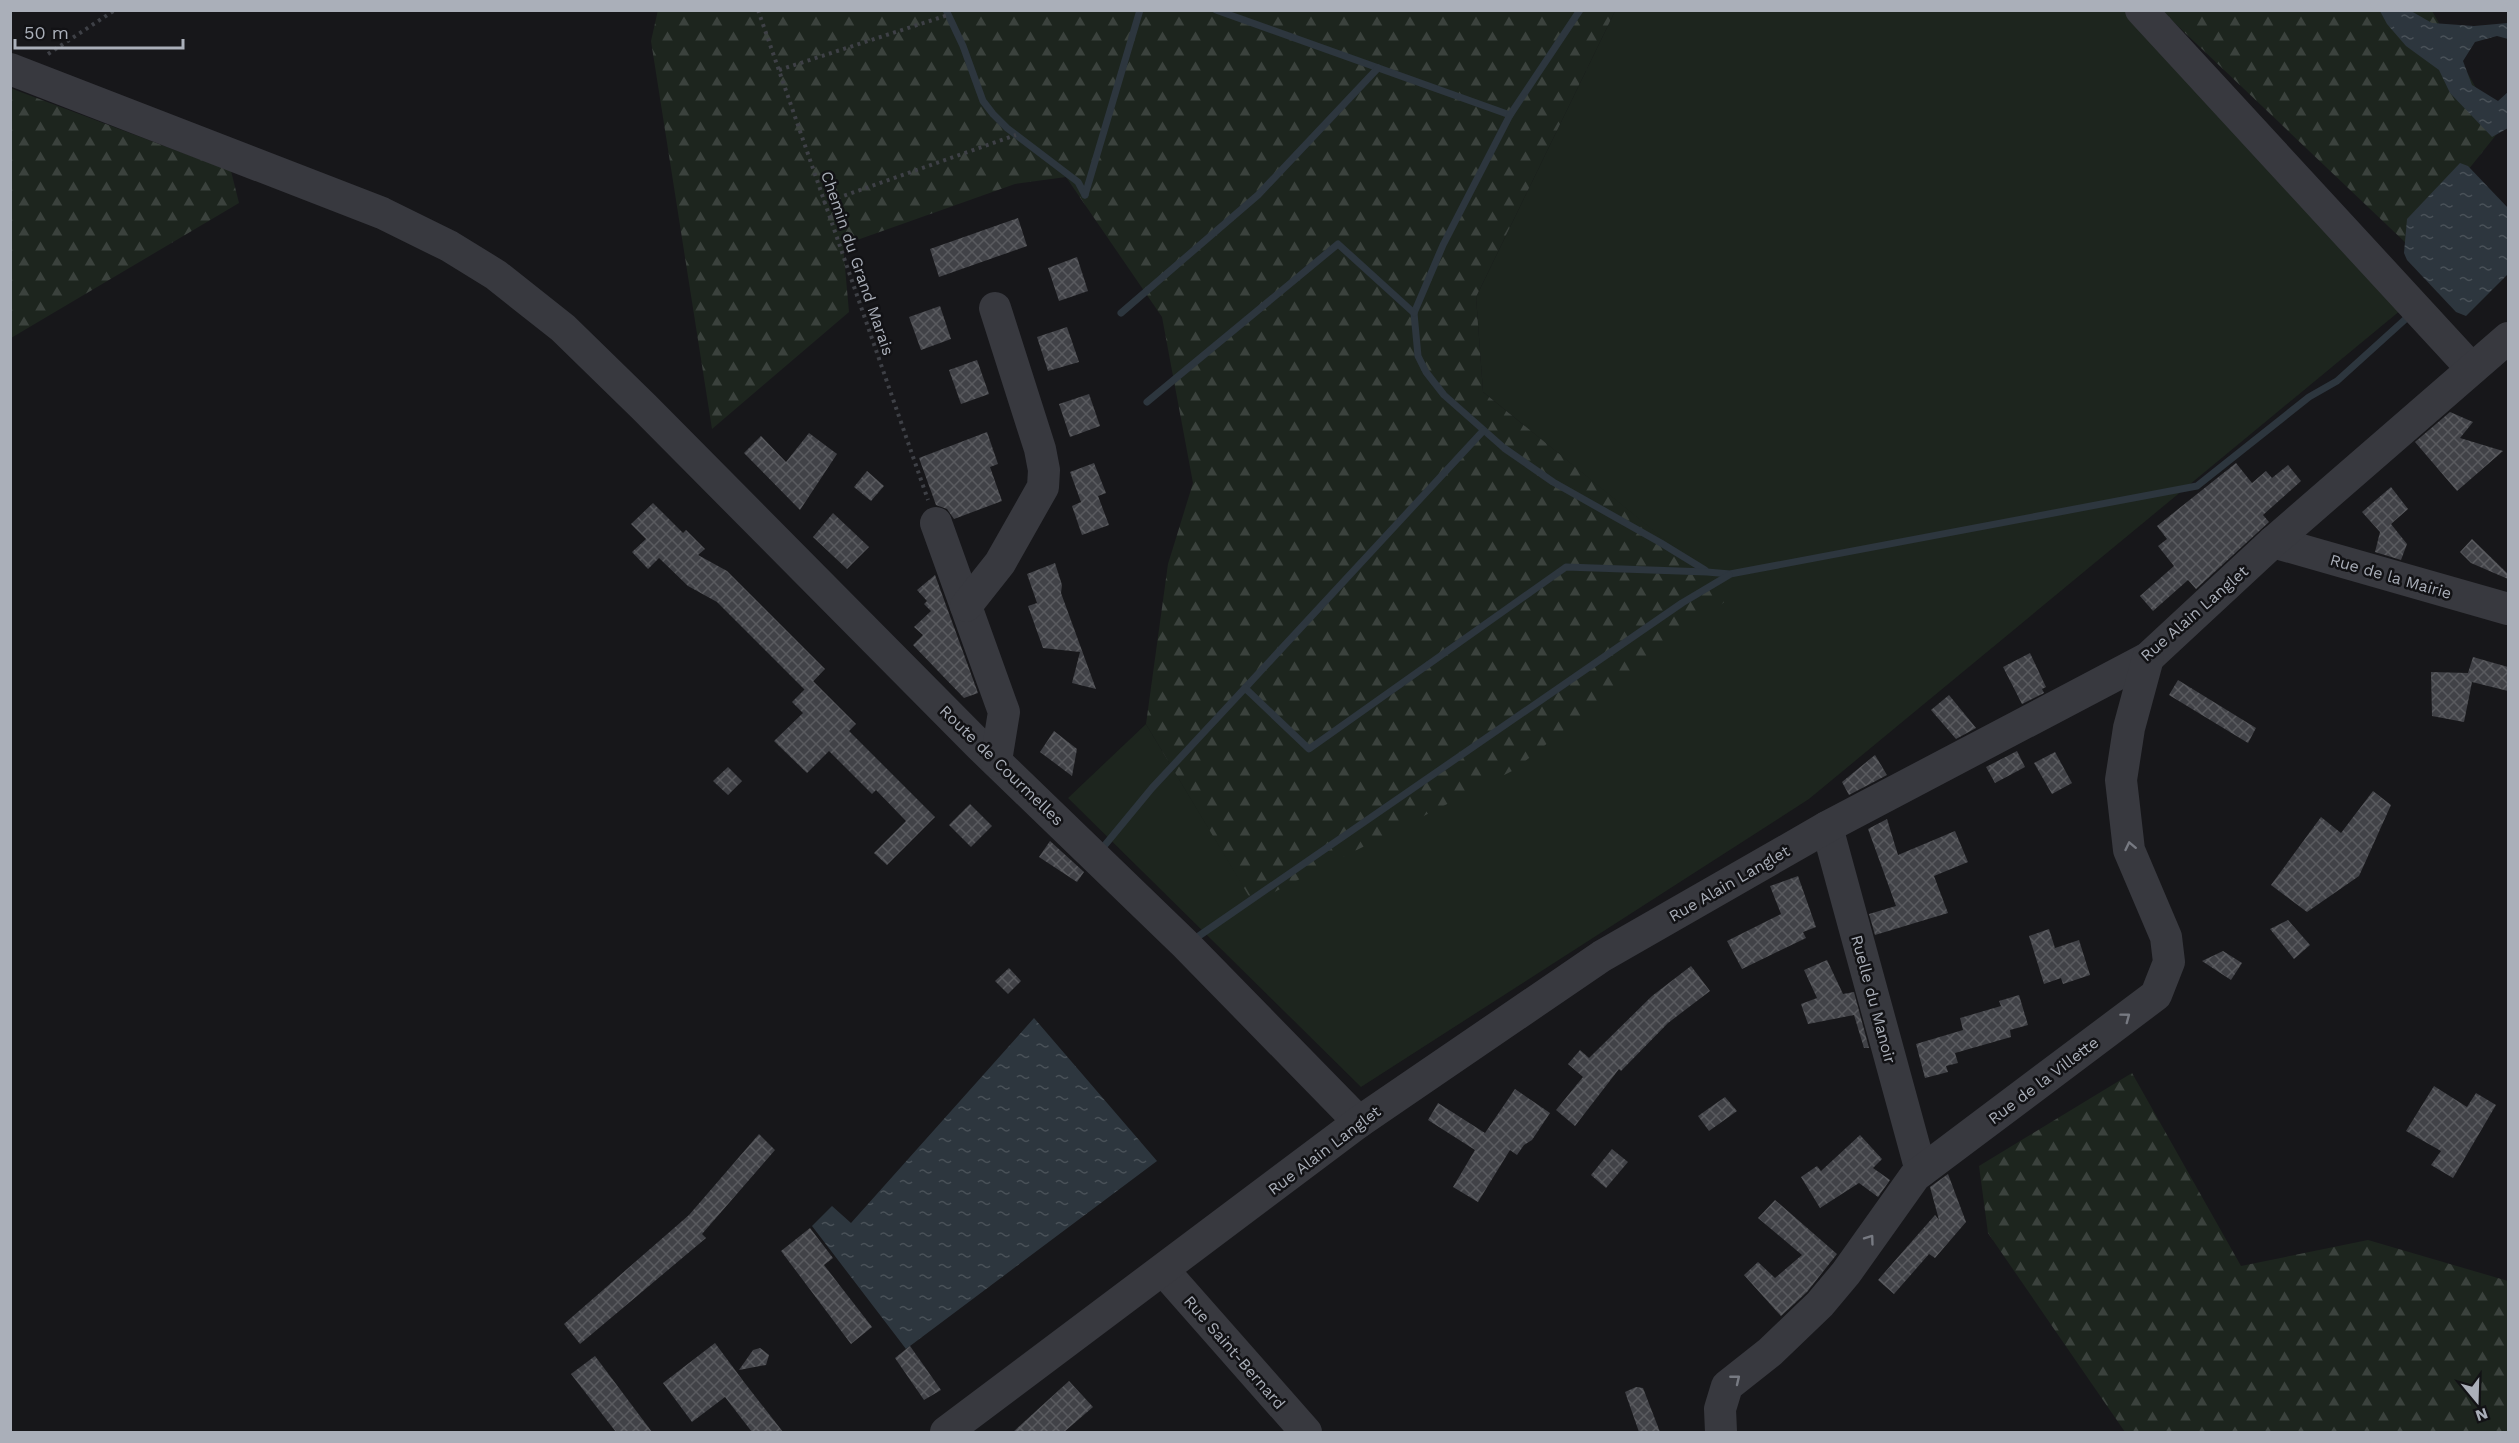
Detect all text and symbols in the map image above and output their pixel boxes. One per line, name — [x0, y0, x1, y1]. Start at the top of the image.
scale bar — [15, 12, 183, 50]
text: 50 m — [24, 22, 69, 43]
street label: Chemin du Grand Marais — [817, 169, 898, 358]
street label: Rue de la Mairie — [2328, 550, 2454, 603]
street label: Rue Alain Langlet — [2137, 561, 2252, 665]
street label: Route de Courmelles — [936, 701, 1068, 829]
street label: Rue Alain Langlet — [1666, 841, 1793, 926]
one-way arrow — [2124, 842, 2137, 852]
street label: Ruelle du Manoir — [1847, 933, 1900, 1066]
one-way arrow — [2120, 1013, 2131, 1024]
street label: Rue de la Villette — [1984, 1033, 2102, 1128]
street label: Rue Alain Langlet — [1264, 1102, 1385, 1199]
one-way arrow — [1863, 1235, 1874, 1246]
street label: Rue Saint-Bernard — [1180, 1292, 1289, 1413]
north arrow — [2447, 1371, 2507, 1431]
one-way arrow — [1729, 1376, 1740, 1387]
text: N — [2473, 1404, 2490, 1426]

